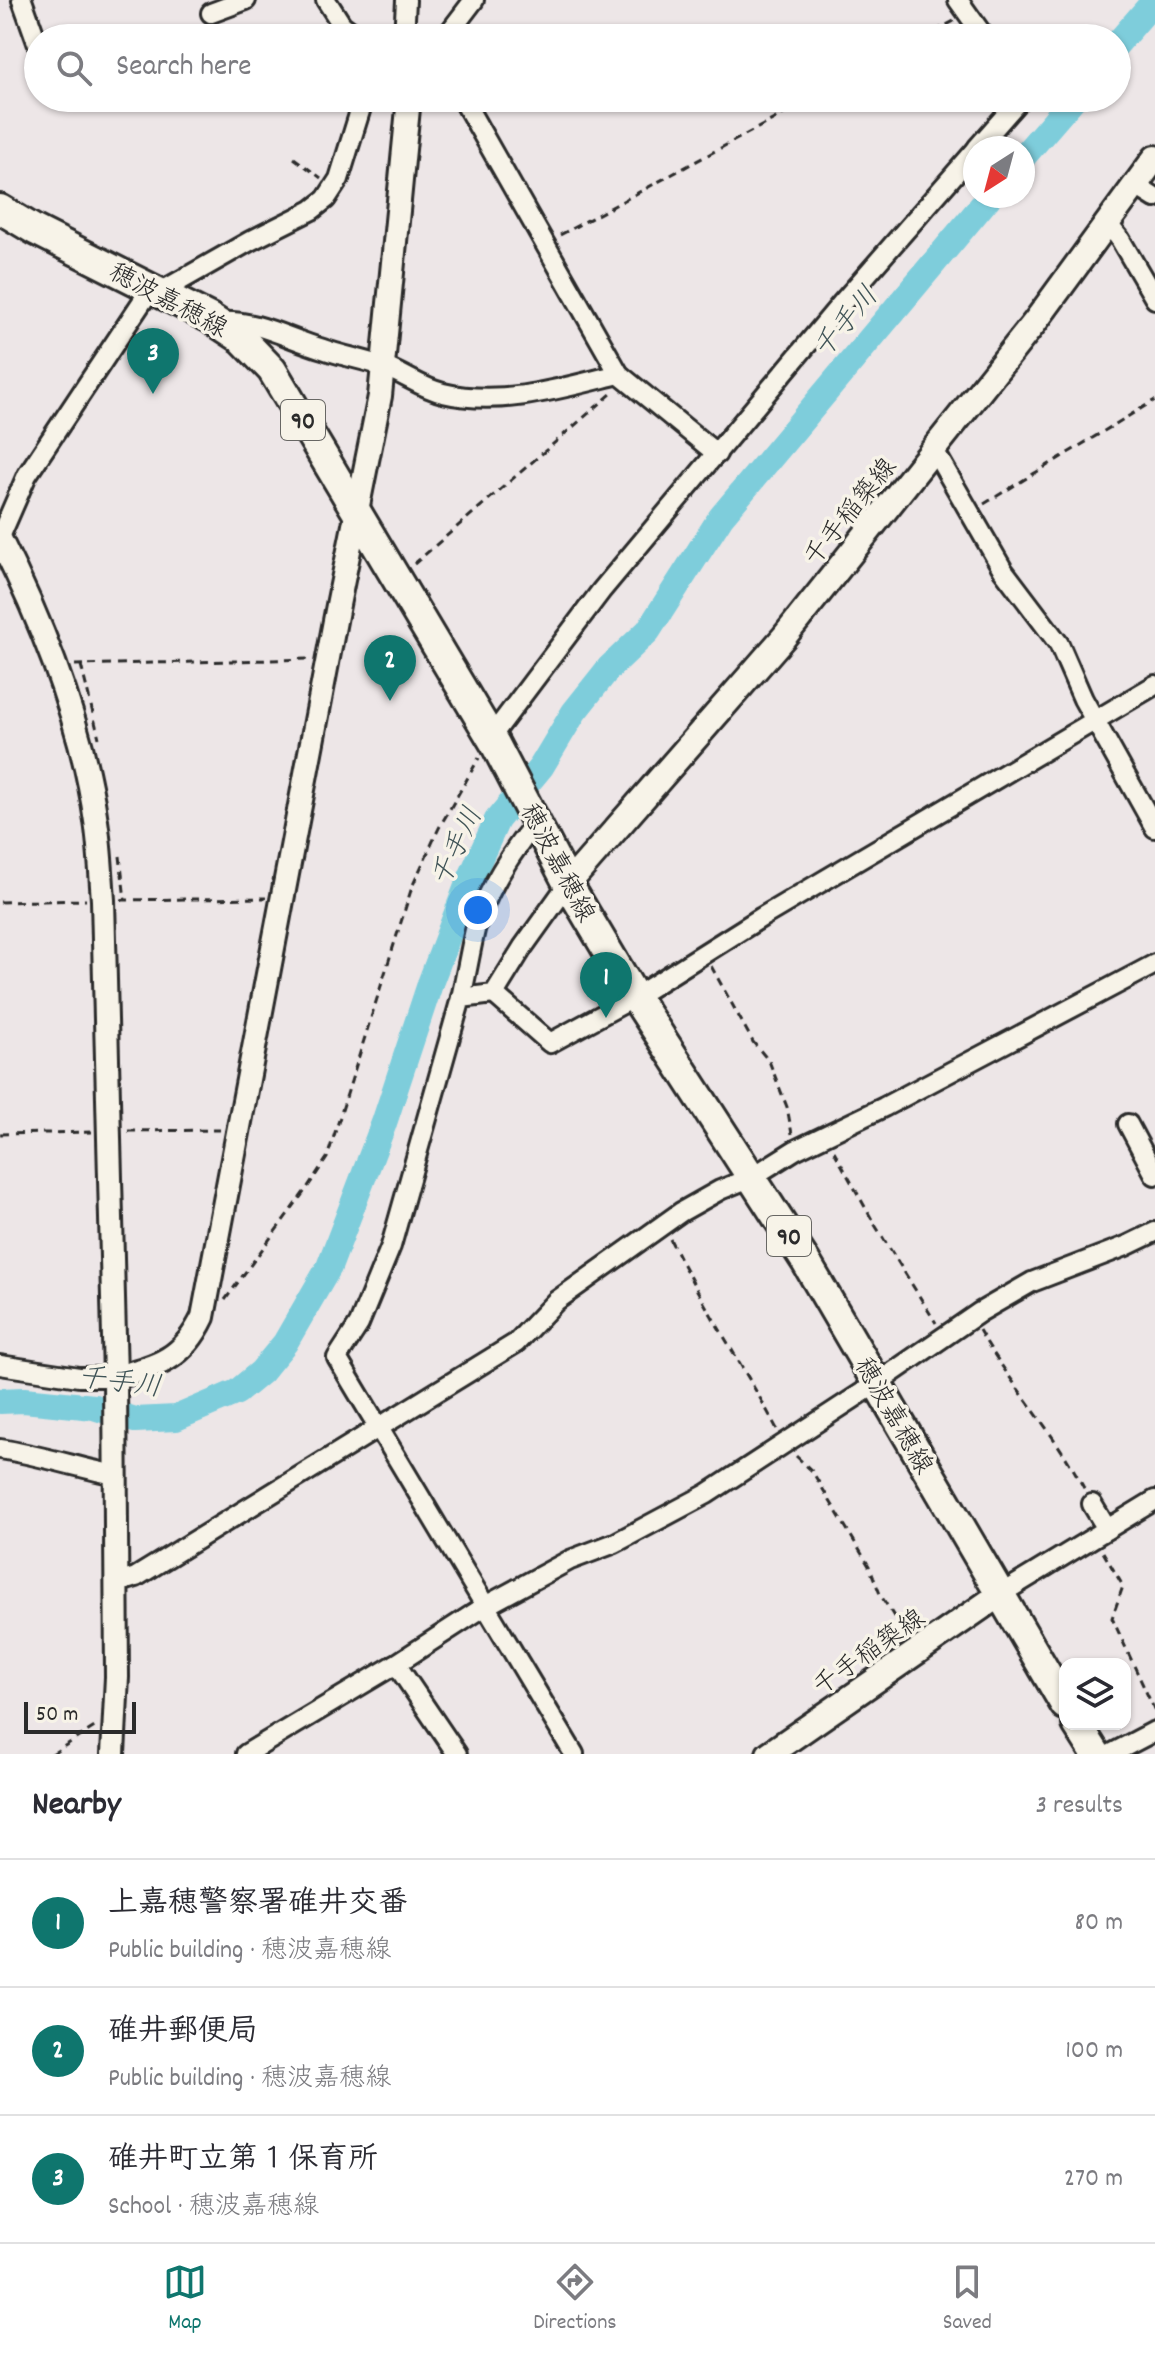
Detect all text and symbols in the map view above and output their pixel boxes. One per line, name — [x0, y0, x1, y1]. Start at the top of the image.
search box — [24, 24, 1131, 112]
icon: search — [52, 46, 96, 90]
text: Search here — [116, 47, 252, 90]
north arrow — [963, 136, 1035, 208]
street label: 穂波嘉穂線 — [101, 255, 233, 349]
water label: 千手川 — [806, 279, 890, 369]
pin: 3 — [127, 328, 179, 394]
road number: 90 — [281, 400, 325, 440]
street label: 千手稲築線 — [796, 451, 907, 575]
pin: 2 — [364, 635, 416, 701]
street label: 穂波嘉穂線 — [509, 798, 603, 930]
water label: 千手川 — [424, 802, 495, 895]
your location — [458, 890, 498, 930]
pin: 1 — [580, 952, 632, 1018]
road number: 90 — [767, 1216, 811, 1256]
street label: 穂波嘉穂線 — [843, 1351, 940, 1482]
water label: 千手川 — [75, 1360, 164, 1410]
street label: 千手稲築線 — [806, 1601, 934, 1706]
map controls — [1059, 1658, 1131, 1730]
button: layers — [1059, 1658, 1131, 1730]
scale bar — [24, 1698, 136, 1734]
text: 50 m — [36, 1700, 78, 1731]
text: Nearby — [32, 1782, 121, 1831]
text: 3 results — [1036, 1788, 1123, 1825]
text: 上嘉穂警察署碓井交番 — [108, 1884, 408, 1927]
text: 1 — [55, 1905, 61, 1942]
text: 80 m — [1075, 1905, 1123, 1942]
text: Public building · 穂波嘉穂線 — [108, 1933, 391, 1970]
text: 碓井郵便局 — [108, 2012, 258, 2055]
text: 2 — [52, 2033, 64, 2070]
text: 100 m — [1065, 2033, 1123, 2070]
text: Public building · 穂波嘉穂線 — [108, 2061, 391, 2098]
text: 碓井町立第１保育所 — [108, 2140, 378, 2183]
text: 3 — [52, 2161, 64, 2198]
text: 270 m — [1064, 2161, 1123, 2198]
text: School · 穂波嘉穂線 — [108, 2189, 319, 2226]
tab: Map — [163, 2260, 207, 2339]
tab: Directions — [533, 2260, 617, 2339]
tab: Saved — [943, 2260, 992, 2339]

